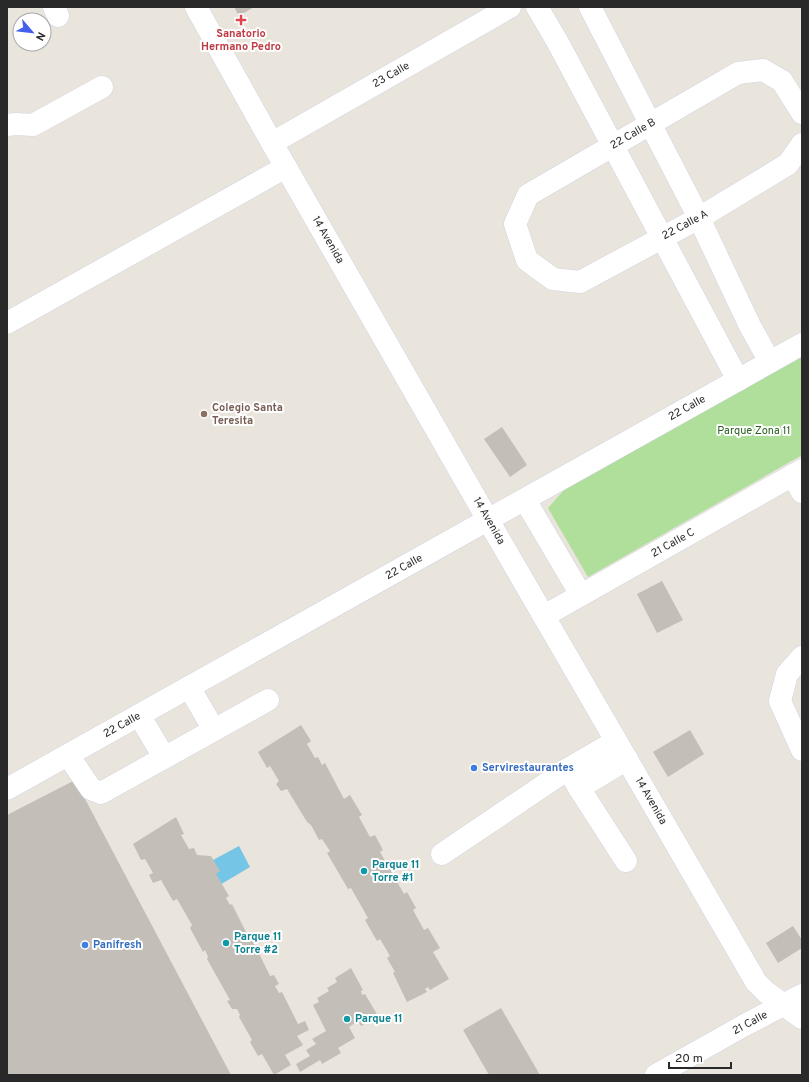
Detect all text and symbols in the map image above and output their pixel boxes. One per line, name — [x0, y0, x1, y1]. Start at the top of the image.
north arrow — [12, 12, 52, 52]
marker: Sanatorio Hermano Pedro — [235, 14, 247, 26]
place label: Sanatorio Hermano Pedro — [201, 27, 281, 54]
text: N — [32, 29, 48, 43]
street label: 23 Calle — [370, 59, 412, 91]
street label: 22 Calle B — [608, 115, 658, 153]
street label: 22 Calle A — [660, 207, 710, 243]
street label: 14 Avenida — [309, 214, 347, 266]
street label: 22 Calle — [666, 392, 708, 424]
place label: Colegio Santa Teresita — [212, 401, 283, 428]
marker: Colegio Santa Teresita — [199, 409, 209, 419]
park label: Parque Zona 11 — [717, 424, 791, 438]
street label: 14 Avenida — [470, 495, 508, 547]
street label: 21 Calle C — [649, 525, 697, 561]
street label: 22 Calle — [383, 551, 425, 583]
street label: 22 Calle — [101, 709, 143, 741]
place label: Servirestaurantes — [482, 761, 574, 775]
marker: Servirestaurantes — [469, 763, 479, 773]
street label: 14 Avenida — [632, 775, 670, 827]
place label: Parque 11 Torre #1 — [372, 858, 420, 885]
marker: Parque 11 Torre #1 — [359, 866, 369, 876]
place label: Parque 11 Torre #2 — [234, 930, 282, 957]
place label: Panifresh — [93, 938, 142, 952]
marker: Parque 11 Torre #2 — [221, 938, 231, 948]
marker: Panifresh — [80, 940, 90, 950]
street label: 21 Calle — [730, 1008, 770, 1038]
place label: Parque 11 — [355, 1012, 403, 1026]
marker: Parque 11 — [342, 1014, 352, 1024]
scale bar — [669, 1044, 731, 1070]
text: 20 m — [675, 1051, 703, 1067]

